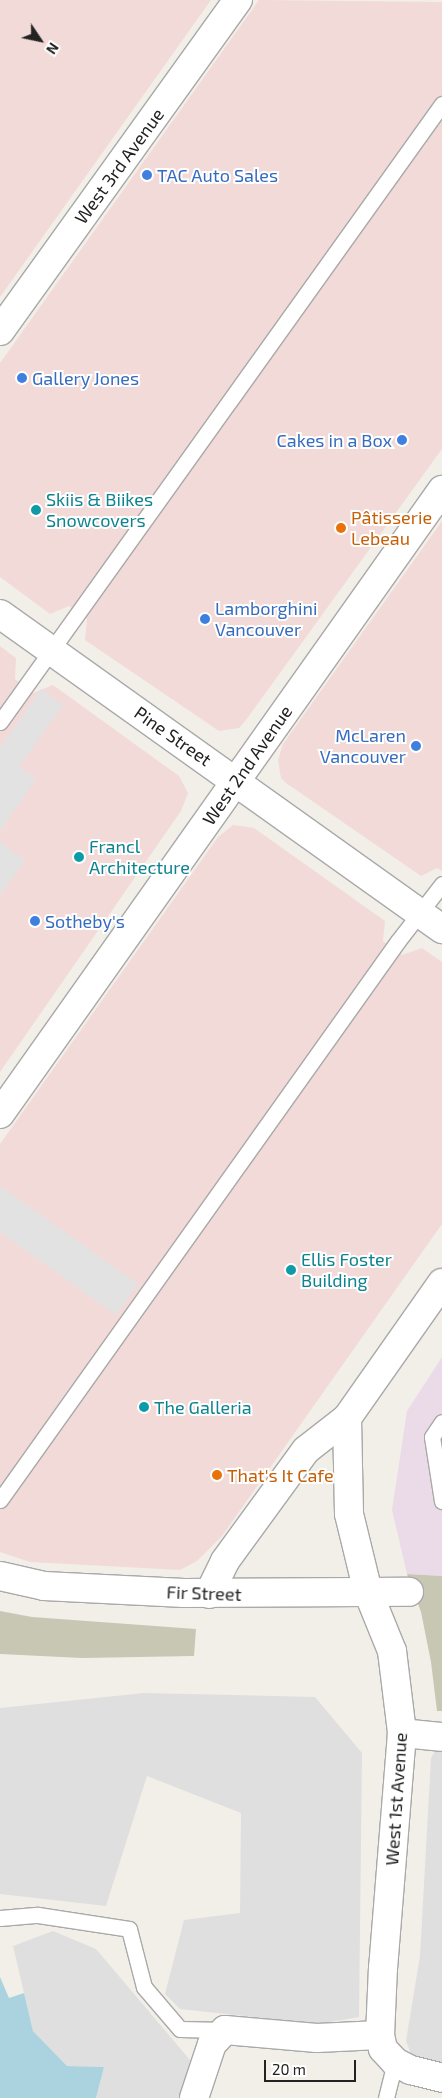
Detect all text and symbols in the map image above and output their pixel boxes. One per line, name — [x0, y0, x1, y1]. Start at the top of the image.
north arrow — [15, 15, 65, 65]
text: N — [43, 40, 63, 58]
street label: West 3rd Avenue — [70, 104, 168, 228]
place label: TAC Auto Sales — [157, 164, 278, 186]
marker: TAC Auto Sales — [141, 169, 153, 181]
place label: Gallery Jones — [32, 367, 140, 389]
marker: Gallery Jones — [16, 372, 28, 384]
place label: Cakes in a Box — [277, 429, 392, 451]
marker: Cakes in a Box — [396, 434, 408, 446]
place label: Skiis & Biikes Snowcovers — [46, 489, 153, 532]
marker: Skiis & Biikes Snowcovers — [30, 504, 42, 516]
place label: Pâtisserie Lebeau — [351, 507, 432, 550]
marker: Pâtisserie Lebeau — [335, 522, 347, 534]
place label: Lamborghini Vancouver — [215, 598, 317, 640]
marker: Lamborghini Vancouver — [199, 613, 211, 625]
street label: West 2nd Avenue — [198, 701, 296, 829]
street label: Pine Street — [130, 702, 216, 770]
place label: McLaren Vancouver — [320, 725, 406, 768]
marker: McLaren Vancouver — [410, 740, 422, 752]
place label: Francl Architecture — [89, 836, 190, 879]
marker: Francl Architecture — [73, 851, 85, 863]
place label: Sotheby's — [45, 910, 125, 932]
marker: Sotheby's — [29, 915, 41, 927]
place label: Ellis Foster Building — [301, 1249, 392, 1292]
marker: Ellis Foster Building — [285, 1264, 297, 1276]
place label: The Galleria — [154, 1396, 252, 1418]
marker: The Galleria — [138, 1401, 150, 1413]
place label: That's It Cafe — [227, 1464, 334, 1486]
marker: That's It Cafe — [211, 1469, 223, 1481]
street label: Fir Street — [166, 1581, 242, 1605]
street label: West 1st Avenue — [381, 1731, 411, 1867]
scale bar — [267, 2050, 360, 2082]
text: 20 m — [272, 2060, 306, 2078]

